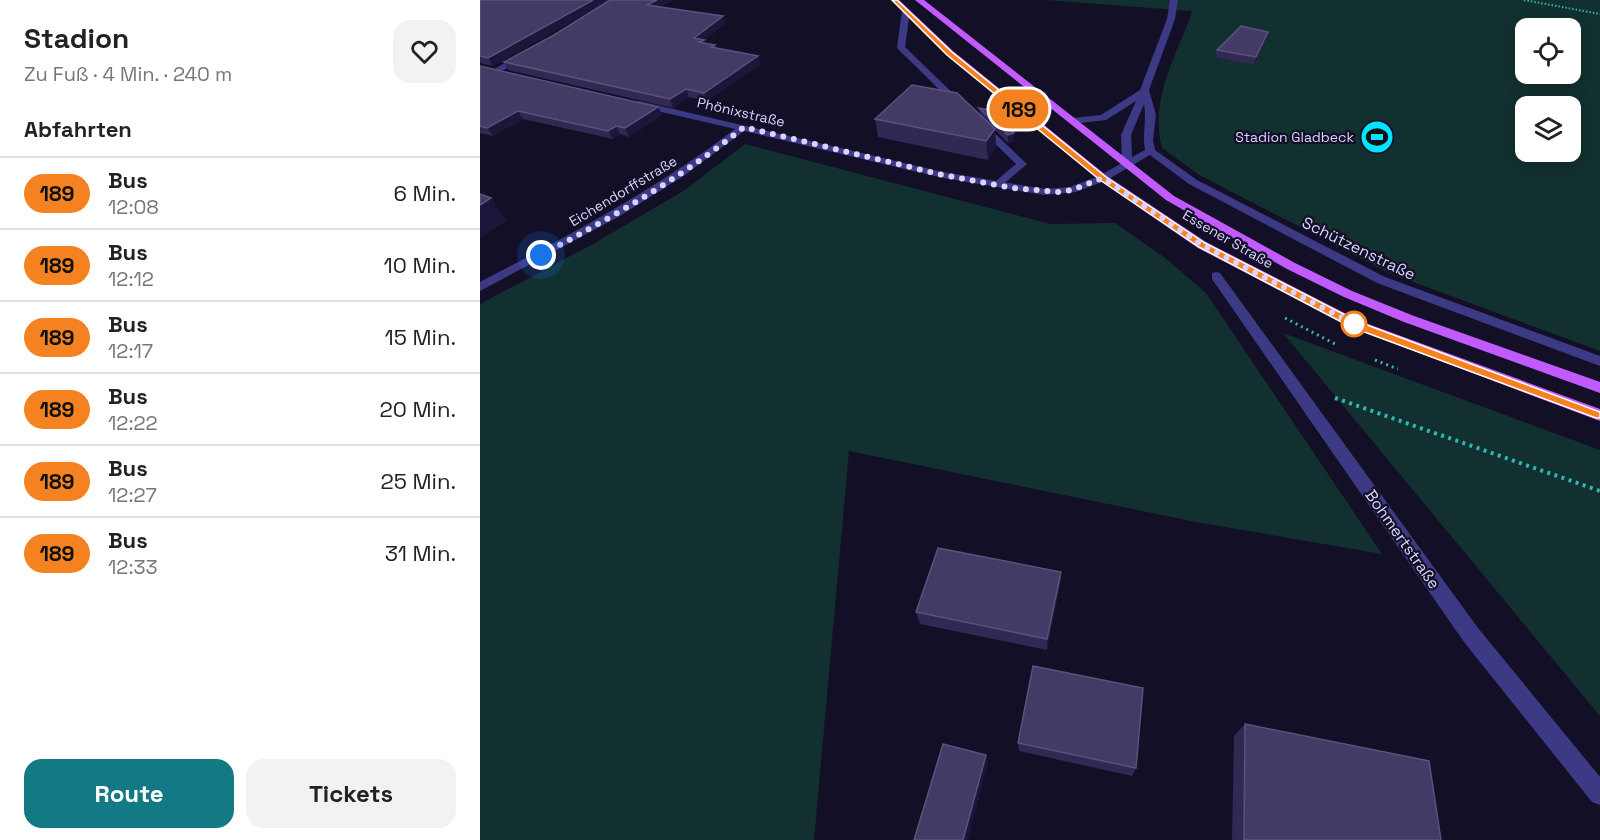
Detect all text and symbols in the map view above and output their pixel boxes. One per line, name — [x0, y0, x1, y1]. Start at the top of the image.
map controls — [1515, 18, 1581, 162]
button: locate — [1515, 18, 1581, 84]
text: Stadion — [24, 20, 129, 56]
button: heart — [393, 20, 456, 83]
text: Zu Fuß · 4 Min. · 240 m — [24, 61, 232, 87]
line badge: 189 — [984, 90, 1054, 128]
street label: Phönixstraße — [695, 93, 787, 131]
text: 189 — [1001, 96, 1037, 123]
button: layers — [1515, 96, 1581, 162]
text: Abfahrten — [24, 115, 132, 143]
sports icon: Stadion Gladbeck — [1359, 119, 1395, 155]
place label: Stadion Gladbeck — [1235, 128, 1354, 146]
street label: Eichendorffstraße — [566, 152, 680, 230]
text: Bus — [108, 166, 148, 194]
text: 6 Min. — [393, 179, 456, 207]
text: 189 — [39, 180, 75, 207]
text: 12:08 — [108, 194, 159, 220]
street label: Essener Straße — [1179, 206, 1277, 272]
street label: Schützenstraße — [1299, 212, 1419, 285]
text: Bus — [108, 238, 148, 266]
your location — [526, 240, 556, 270]
text: 10 Min. — [384, 251, 456, 279]
text: 189 — [39, 252, 75, 279]
text: 12:12 — [108, 266, 154, 292]
text: Bus — [108, 310, 148, 338]
unlabelled marker — [1341, 311, 1367, 337]
text: 15 Min. — [384, 323, 456, 351]
text: 189 — [39, 324, 75, 351]
text: 12:17 — [108, 338, 153, 364]
text: Bus — [108, 382, 148, 410]
text: 20 Min. — [380, 395, 456, 423]
text: 189 — [39, 396, 75, 423]
text: 12:22 — [108, 410, 158, 436]
text: Bus — [108, 454, 148, 482]
text: 25 Min. — [380, 467, 456, 495]
text: 189 — [39, 468, 75, 495]
text: 12:27 — [108, 482, 157, 508]
street label: Bohmertstraße — [1360, 485, 1445, 593]
text: Bus — [108, 526, 148, 554]
text: 31 Min. — [385, 539, 456, 567]
text: 189 — [39, 540, 75, 567]
text: 12:33 — [108, 554, 158, 580]
button: Route — [24, 759, 234, 828]
button: Tickets — [246, 759, 456, 828]

